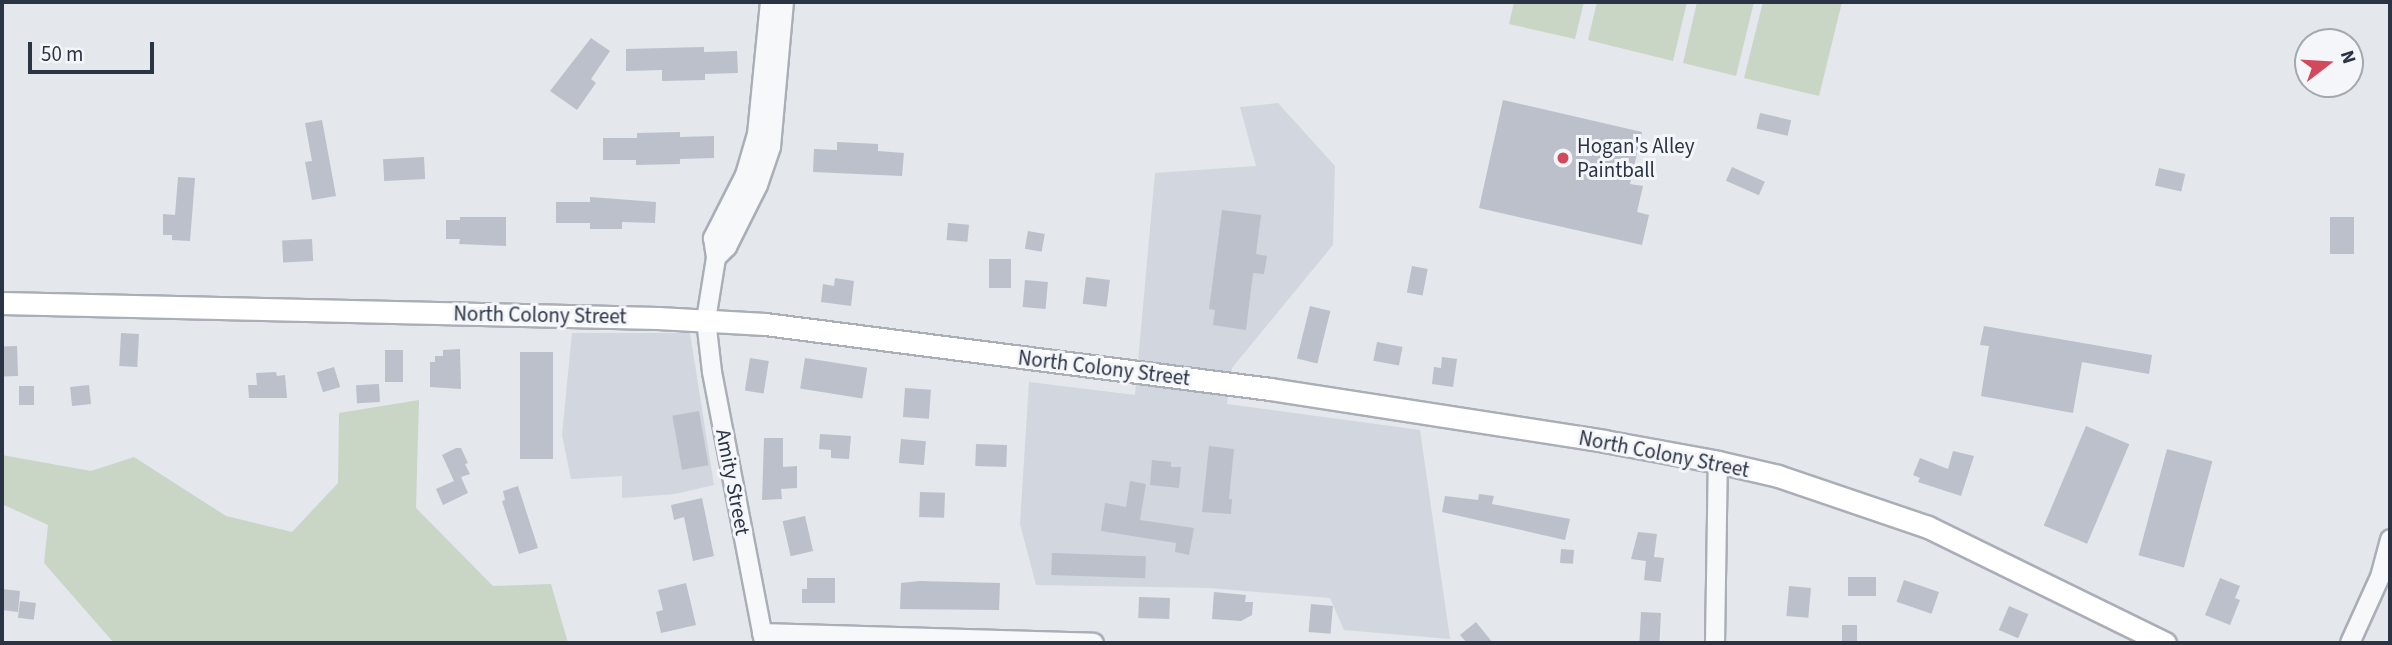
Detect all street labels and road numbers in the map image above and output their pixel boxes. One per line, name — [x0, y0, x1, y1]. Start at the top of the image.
street label: North Colony Street — [453, 301, 627, 329]
street label: North Colony Street — [1017, 345, 1191, 391]
street label: North Colony Street — [1577, 425, 1751, 483]
street label: Amity Street — [710, 427, 756, 537]

